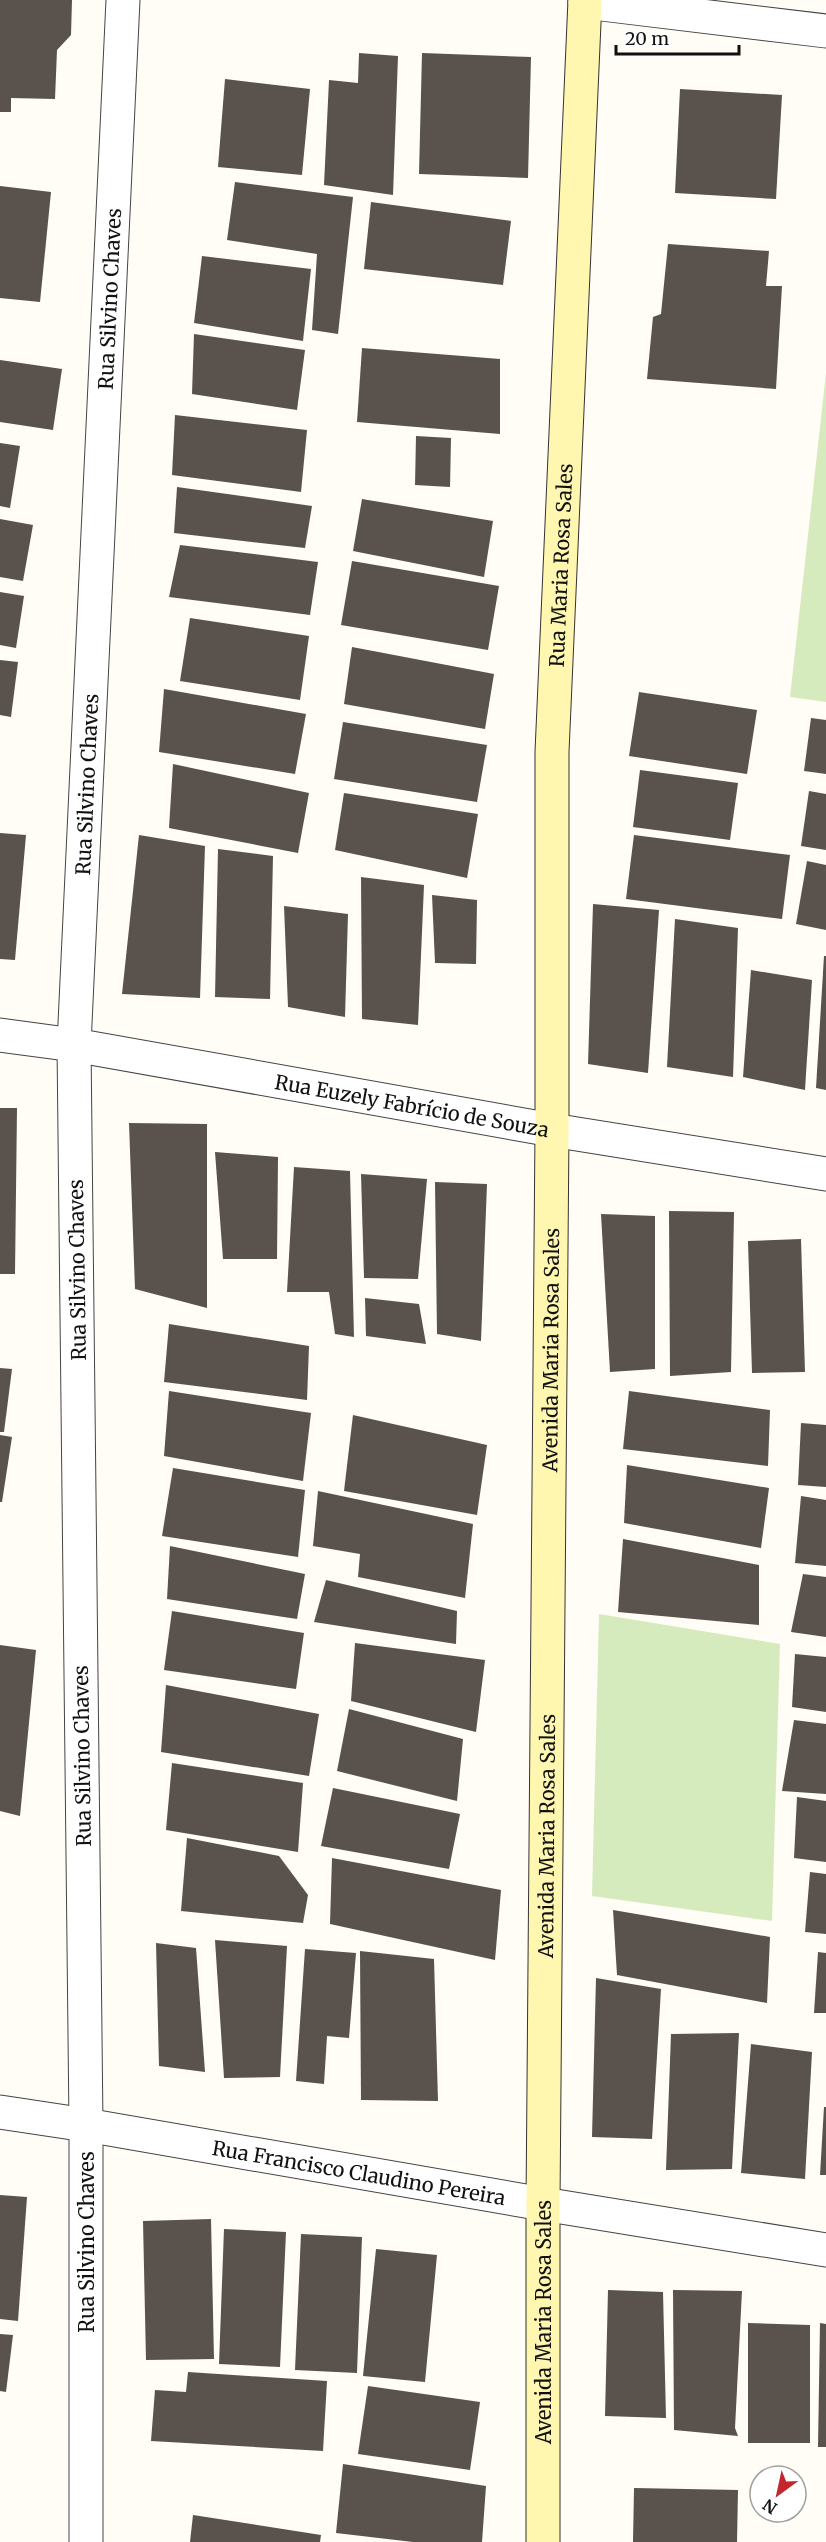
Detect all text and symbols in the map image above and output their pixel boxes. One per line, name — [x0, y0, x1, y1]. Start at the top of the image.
scale bar — [616, 18, 739, 56]
text: 20 m — [625, 27, 669, 50]
street label: Rua Silvino Chaves — [92, 208, 126, 390]
street label: Rua Maria Rosa Sales — [543, 463, 577, 668]
street label: Rua Silvino Chaves — [69, 693, 103, 876]
street label: Rua Euzely Fabrício de Souza — [273, 1068, 551, 1142]
street label: Rua Silvino Chaves — [63, 1179, 91, 1361]
street label: Avenida Maria Rosa Sales — [537, 1228, 564, 1473]
street label: Rua Silvino Chaves — [68, 1665, 96, 1847]
street label: Avenida Maria Rosa Sales — [533, 1714, 560, 1959]
street label: Rua Francisco Claudino Pereira — [210, 2135, 508, 2210]
street label: Rua Silvino Chaves — [74, 2151, 99, 2333]
street label: Avenida Maria Rosa Sales — [531, 2200, 556, 2445]
north arrow — [748, 2464, 808, 2524]
text: N — [759, 2495, 781, 2518]

